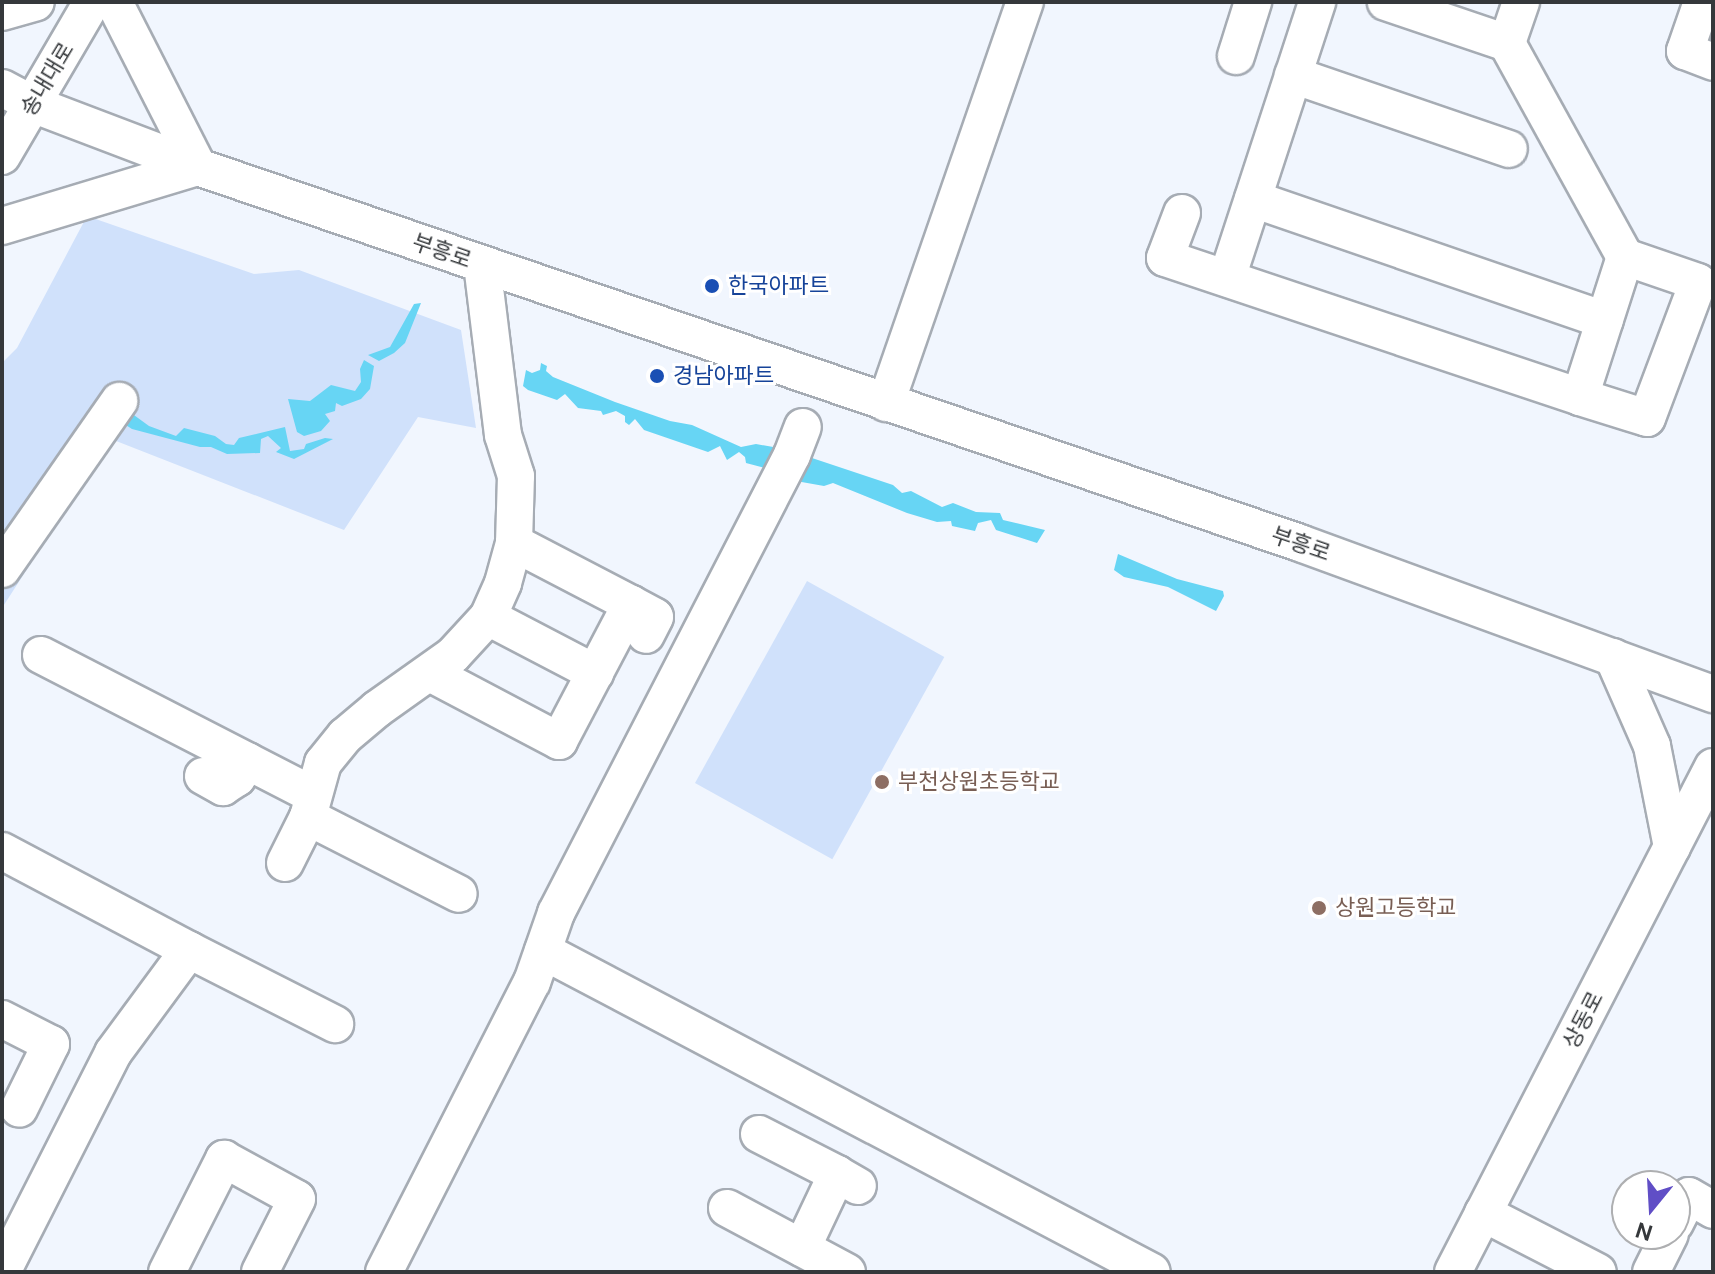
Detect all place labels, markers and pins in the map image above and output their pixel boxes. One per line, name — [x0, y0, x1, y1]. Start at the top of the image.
place label: 한국아파트 — [728, 273, 829, 299]
marker: 한국아파트 — [703, 277, 721, 295]
place label: 경남아파트 — [673, 363, 774, 389]
marker: 경남아파트 — [648, 367, 666, 385]
place label: 부천상원초등학교 — [898, 769, 1060, 795]
marker: 부천상원초등학교 — [873, 773, 891, 791]
place label: 상원고등학교 — [1335, 895, 1456, 921]
marker: 상원고등학교 — [1310, 899, 1328, 917]

